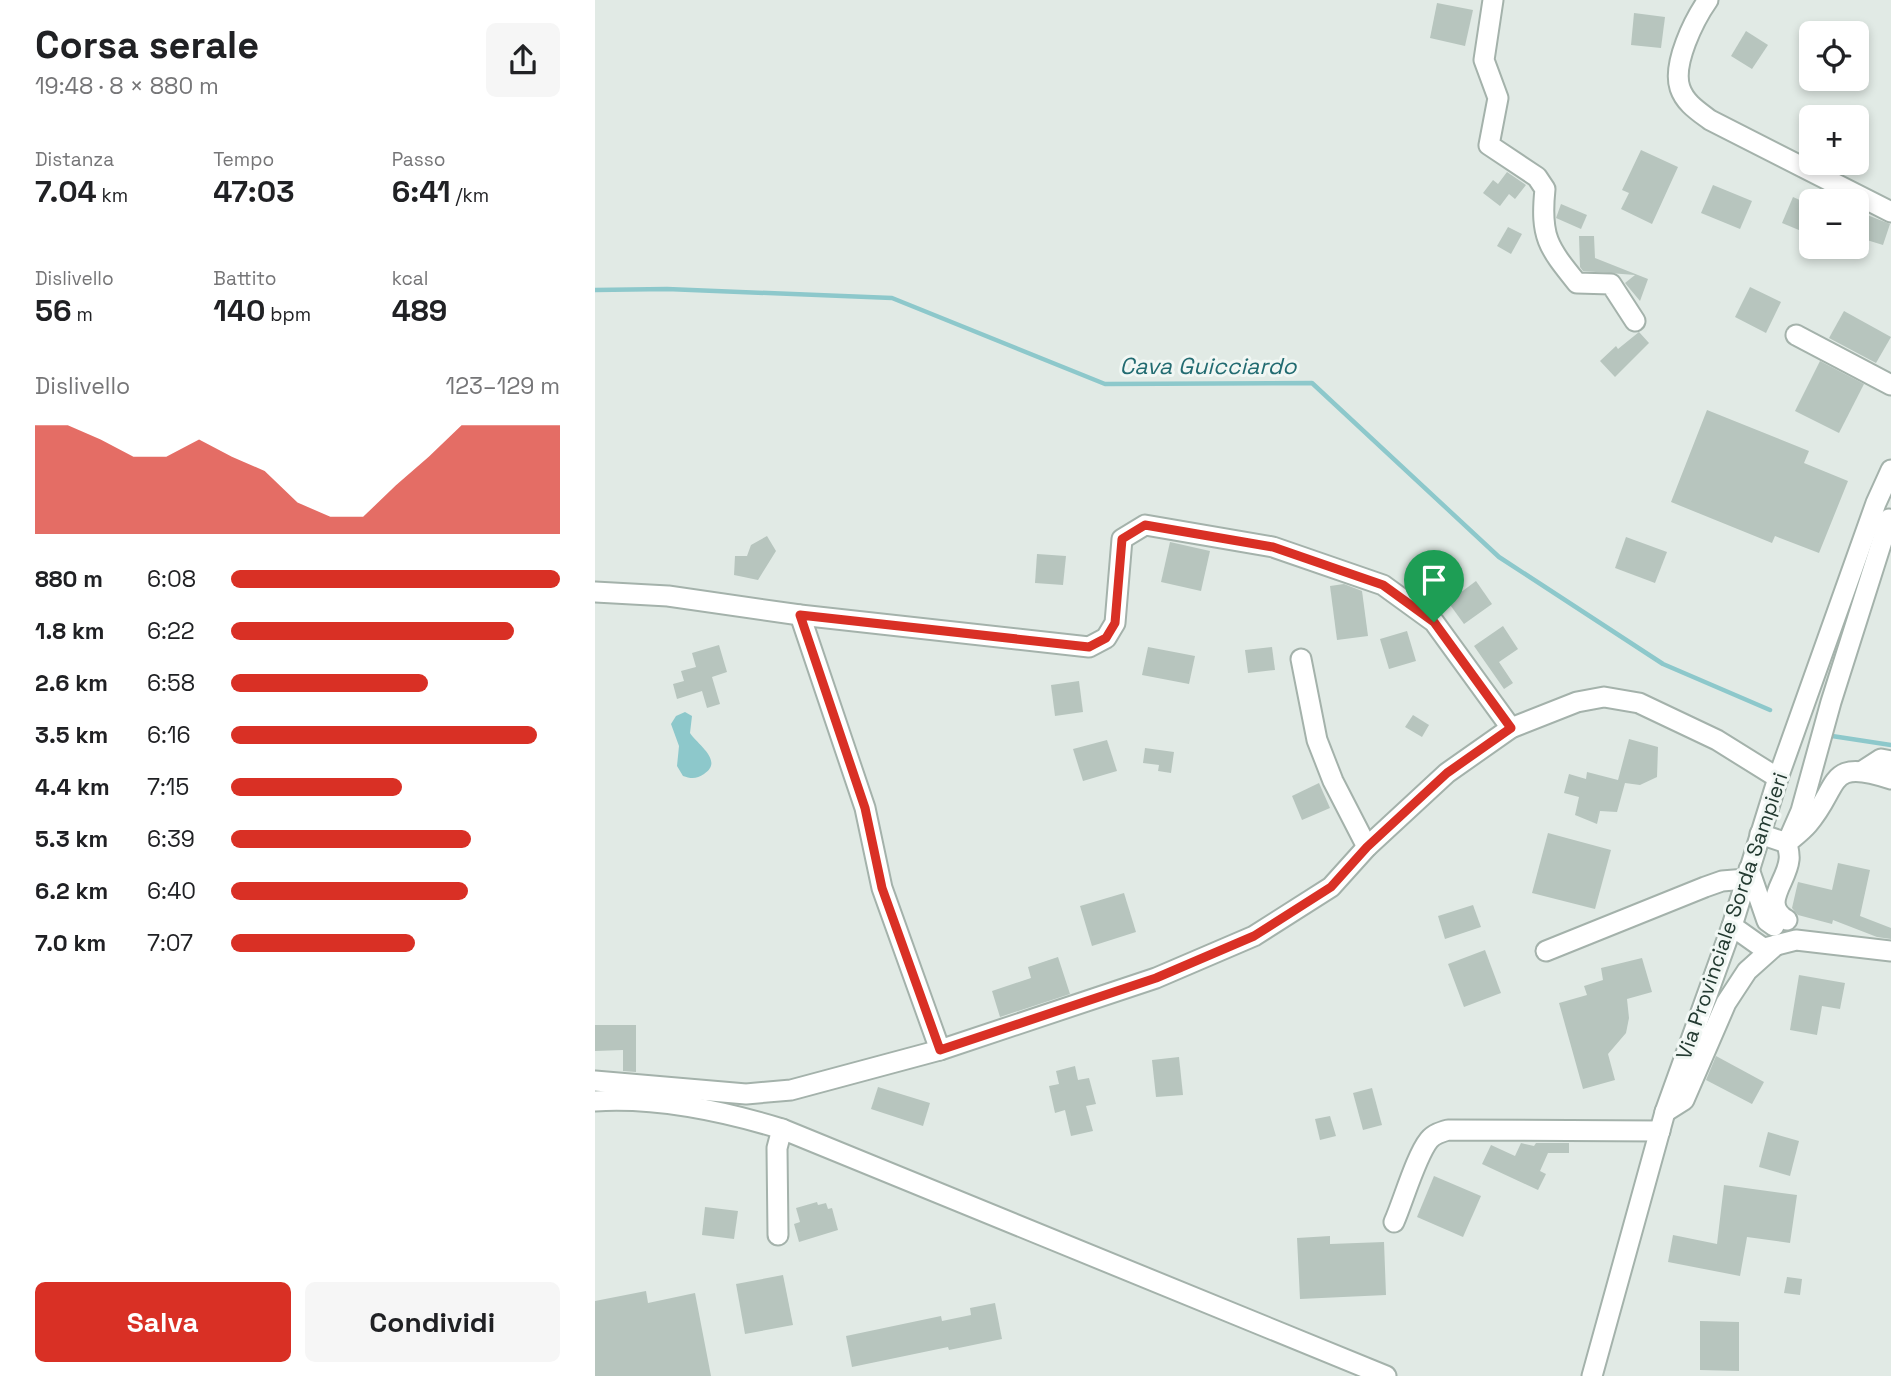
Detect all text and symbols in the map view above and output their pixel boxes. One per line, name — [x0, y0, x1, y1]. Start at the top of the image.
text: Corsa serale — [35, 21, 259, 69]
map controls — [1799, 21, 1869, 259]
button: locate — [1799, 21, 1869, 91]
button: share — [486, 23, 560, 97]
text: 19:48 · 8 × 880 m — [35, 71, 219, 101]
button: + — [1799, 105, 1869, 175]
text: Distanza — [35, 147, 114, 172]
text: Tempo — [213, 147, 274, 172]
text: Passo — [392, 147, 445, 172]
text: 7.04 — [35, 172, 97, 211]
text: 47:03 — [213, 172, 294, 211]
text: 6:41 — [392, 172, 451, 211]
text: km — [97, 183, 128, 208]
text: /km — [451, 183, 489, 208]
button: − — [1799, 189, 1869, 259]
text: Dislivello — [35, 266, 114, 291]
text: Battito — [213, 266, 276, 291]
text: kcal — [392, 266, 428, 291]
text: 56 — [35, 291, 72, 330]
text: 140 — [213, 291, 265, 330]
text: 489 — [392, 291, 447, 330]
text: m — [72, 302, 93, 327]
text: bpm — [265, 302, 311, 327]
water label: Cava Guicciardo — [1119, 351, 1297, 381]
text: Dislivello — [35, 371, 130, 401]
text: 123–129 m — [446, 371, 560, 401]
pin — [1404, 550, 1464, 622]
icon: arrive — [1415, 561, 1453, 599]
text: 880 m — [35, 564, 103, 594]
text: 6:08 — [147, 564, 196, 594]
text: 1.8 km — [35, 616, 105, 646]
text: 6:22 — [147, 616, 195, 646]
text: 2.6 km — [35, 668, 108, 698]
text: 6:58 — [147, 668, 195, 698]
text: 3.5 km — [35, 720, 108, 750]
text: 6:16 — [147, 720, 191, 750]
street label: Via Provinciale Sorda Sampieri — [1670, 769, 1793, 1063]
text: 4.4 km — [35, 772, 110, 802]
text: 7:15 — [147, 772, 189, 802]
text: 5.3 km — [35, 824, 108, 854]
text: 6:39 — [147, 824, 195, 854]
text: 6.2 km — [35, 876, 108, 906]
text: 6:40 — [147, 876, 196, 906]
text: 7.0 km — [35, 928, 106, 958]
text: 7:07 — [147, 928, 193, 958]
button: Salva — [35, 1282, 291, 1362]
button: Condividi — [305, 1282, 560, 1362]

